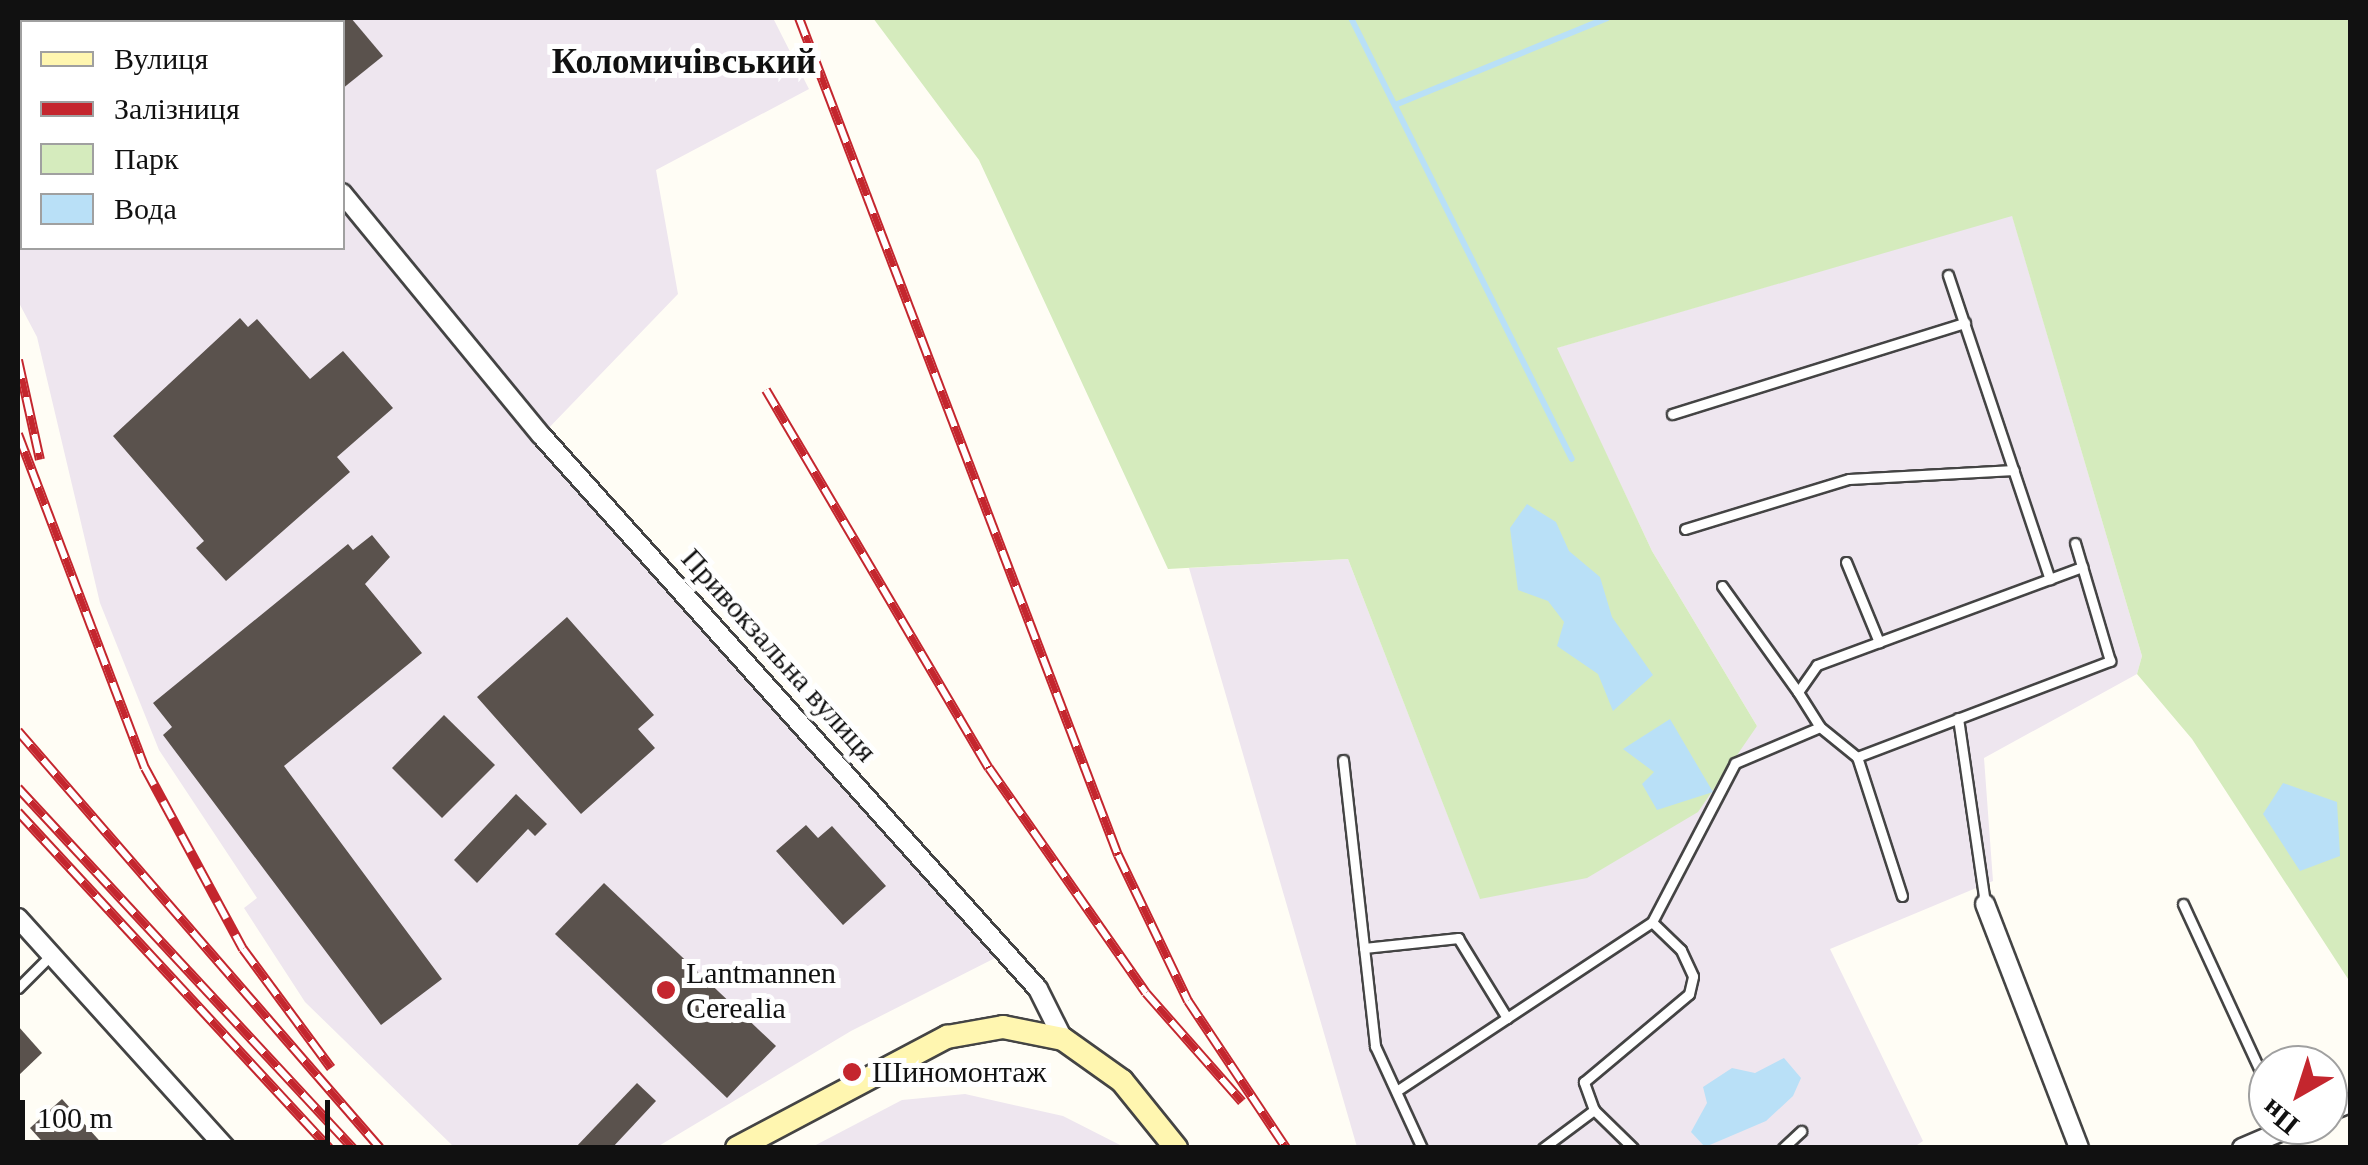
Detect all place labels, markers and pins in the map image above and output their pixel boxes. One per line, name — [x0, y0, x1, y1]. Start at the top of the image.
place label: Lantmannen Cerealia — [686, 955, 836, 1026]
marker: Lantmannen Cerealia — [655, 979, 677, 1001]
place label: Шиномонтаж — [872, 1054, 1046, 1090]
marker: Шиномонтаж — [841, 1061, 863, 1083]

